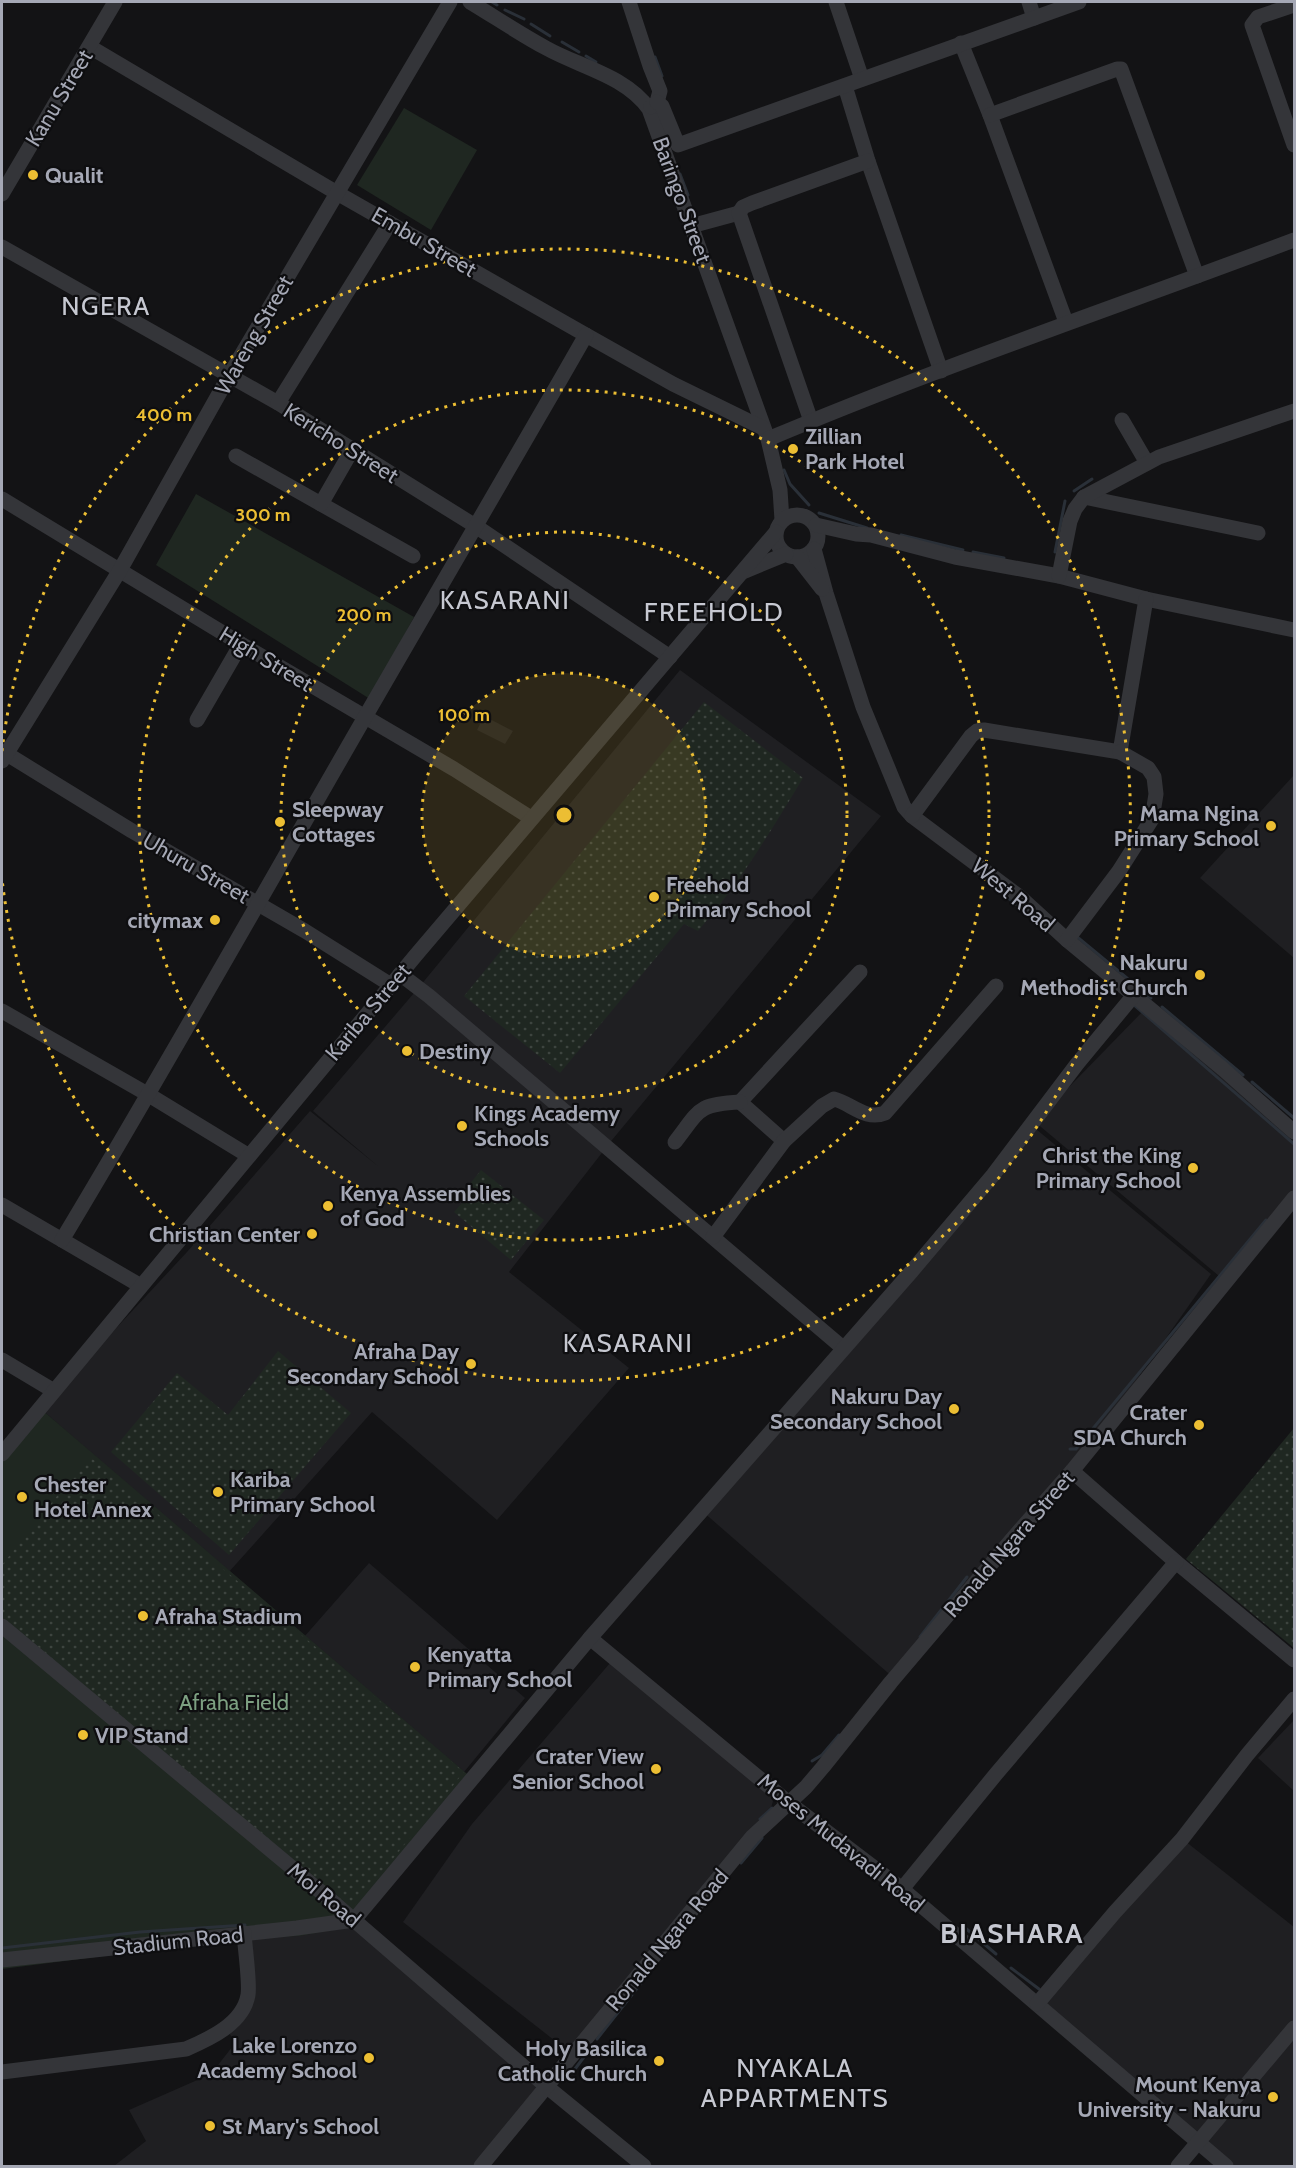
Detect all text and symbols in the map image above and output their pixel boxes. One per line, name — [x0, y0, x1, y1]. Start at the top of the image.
street label: Kanu Street — [20, 44, 99, 151]
street label: Baringo Street — [647, 133, 717, 267]
place label: Qualit — [45, 162, 104, 189]
marker: Qualit — [26, 168, 40, 182]
street label: Embu Street — [367, 201, 482, 283]
street label: Wareng Street — [209, 270, 299, 399]
district label: NGERA — [61, 290, 151, 322]
street label: Kericho Street — [279, 397, 404, 489]
text: 400 m — [136, 404, 192, 426]
place label: Zillian Park Hotel — [805, 423, 905, 475]
marker: Zillian Park Hotel — [786, 442, 800, 456]
text: 300 m — [236, 504, 290, 526]
district label: KASARANI — [440, 584, 570, 616]
district label: FREEHOLD — [644, 596, 784, 628]
text: 200 m — [337, 604, 391, 626]
street label: High Street — [214, 621, 318, 698]
text: 100 m — [438, 704, 490, 726]
place label: Sleepway Cottages — [292, 796, 384, 848]
place label: Mama Ngina Primary School — [1114, 800, 1259, 852]
centre of rings — [554, 805, 574, 825]
marker: Sleepway Cottages — [273, 815, 287, 829]
marker: Mama Ngina Primary School — [1264, 819, 1278, 833]
street label: Uhuru Street — [138, 827, 255, 910]
street label: West Road — [966, 852, 1060, 938]
place label: Freehold Primary School — [666, 871, 812, 923]
marker: Freehold Primary School — [647, 890, 661, 904]
place label: citymax — [127, 907, 203, 934]
marker: citymax — [208, 913, 222, 927]
place label: Nakuru Methodist Church — [1020, 949, 1188, 1001]
street label: Kariba Street — [319, 957, 417, 1066]
marker: Nakuru Methodist Church — [1193, 968, 1207, 982]
place label: Destiny — [419, 1038, 492, 1065]
marker: Destiny — [400, 1044, 414, 1058]
place label: Kings Academy Schools — [474, 1100, 620, 1152]
marker: Kings Academy Schools — [455, 1119, 469, 1133]
place label: Christ the King Primary School — [1036, 1142, 1181, 1194]
marker: Christ the King Primary School — [1186, 1161, 1200, 1175]
place label: Kenya Assemblies of God — [340, 1180, 511, 1232]
marker: Kenya Assemblies of God — [321, 1199, 335, 1213]
place label: Christian Center — [149, 1221, 301, 1248]
marker: Christian Center — [305, 1227, 319, 1241]
district label: KASARANI — [563, 1327, 693, 1359]
place label: Afraha Day Secondary School — [287, 1338, 459, 1390]
marker: Afraha Day Secondary School — [464, 1357, 478, 1371]
place label: Nakuru Day Secondary School — [770, 1383, 942, 1435]
place label: Crater SDA Church — [1073, 1399, 1188, 1451]
marker: Nakuru Day Secondary School — [947, 1402, 961, 1416]
marker: Crater SDA Church — [1192, 1418, 1206, 1432]
street label: Ronald Ngara Street — [938, 1465, 1080, 1623]
place label: Kariba Primary School — [230, 1466, 376, 1518]
place label: Chester Hotel Annex — [34, 1471, 152, 1523]
marker: Kariba Primary School — [211, 1485, 225, 1499]
marker: Chester Hotel Annex — [15, 1490, 29, 1504]
place label: Afraha Stadium — [155, 1603, 302, 1630]
marker: Afraha Stadium — [136, 1609, 150, 1623]
place label: Kenyatta Primary School — [427, 1641, 573, 1693]
marker: Kenyatta Primary School — [408, 1660, 422, 1674]
park label: Afraha Field — [179, 1689, 289, 1716]
place label: VIP Stand — [95, 1722, 189, 1749]
marker: VIP Stand — [76, 1728, 90, 1742]
place label: Crater View Senior School — [512, 1743, 644, 1795]
marker: Crater View Senior School — [649, 1762, 663, 1776]
street label: Moses Mudavadi Road — [752, 1768, 930, 1918]
street label: Moi Road — [282, 1857, 366, 1933]
street label: Ronald Ngara Road — [600, 1864, 734, 2016]
district label: BIASHARA — [940, 1916, 1084, 1950]
street label: Stadium Road — [112, 1921, 244, 1961]
place label: Lake Lorenzo Academy School — [197, 2032, 357, 2084]
place label: Holy Basilica Catholic Church — [498, 2035, 647, 2087]
marker: Lake Lorenzo Academy School — [362, 2051, 376, 2065]
district label: NYAKALA APPARTMENTS — [701, 2052, 889, 2114]
marker: Holy Basilica Catholic Church — [652, 2054, 666, 2068]
place label: Mount Kenya University - Nakuru — [1077, 2071, 1261, 2123]
marker: Mount Kenya University - Nakuru — [1266, 2090, 1280, 2104]
place label: St Mary's School — [222, 2113, 379, 2140]
marker: St Mary's School — [203, 2119, 217, 2133]

